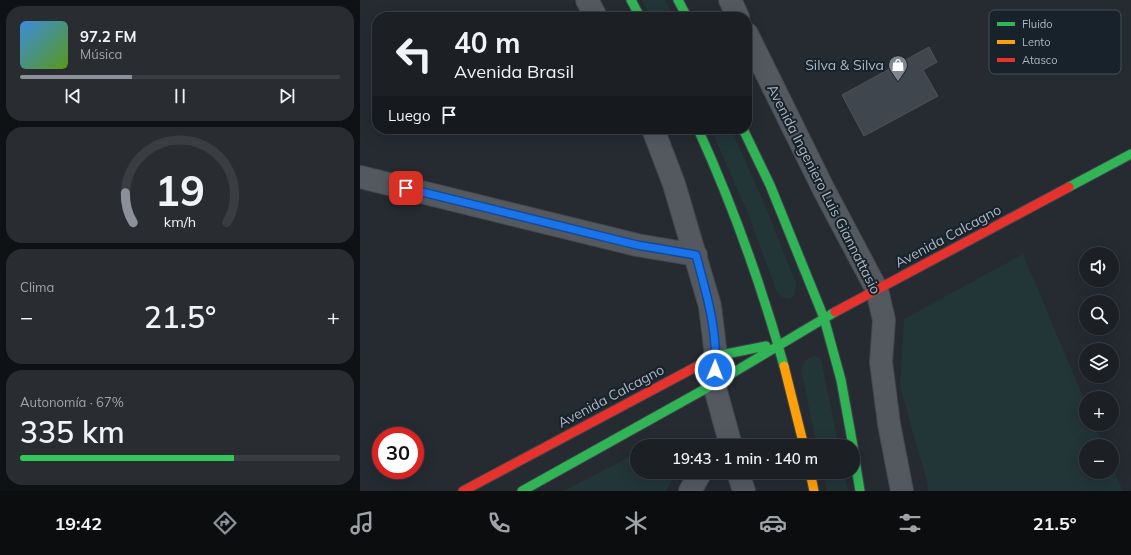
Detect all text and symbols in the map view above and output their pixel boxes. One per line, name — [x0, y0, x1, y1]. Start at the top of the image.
legend — [989, 10, 1121, 74]
text: Fluido — [1022, 17, 1053, 31]
text: 40 m — [454, 25, 520, 60]
text: 97.2 FM — [80, 27, 136, 46]
icon: left — [388, 28, 440, 80]
text: Lento — [1022, 35, 1050, 49]
text: Música — [80, 46, 122, 62]
text: Atasco — [1022, 53, 1057, 67]
shop icon: Silva & Silva — [887, 54, 909, 82]
place label: Silva & Silva — [805, 56, 884, 74]
text: Avenida Brasil — [454, 60, 574, 83]
street label: Avenida Ingeniero Luis Giannattasio — [763, 81, 885, 297]
icon: previous — [62, 85, 84, 107]
icon: pause — [169, 85, 191, 107]
icon: next — [276, 85, 298, 107]
icon: arrive — [438, 104, 460, 126]
text: Luego — [388, 106, 430, 125]
text: 19 — [155, 164, 205, 216]
pin — [389, 171, 423, 205]
icon: arrive — [395, 177, 417, 199]
street label: Avenida Calcagno — [892, 200, 1004, 272]
text: km/h — [164, 212, 196, 230]
map controls — [1079, 247, 1119, 479]
button: sound — [1079, 247, 1119, 287]
text: Clima — [20, 279, 54, 295]
button: search — [1079, 295, 1119, 335]
text: 21.5° — [144, 298, 216, 336]
text: − — [20, 303, 33, 331]
text: + — [327, 303, 340, 331]
button: layers — [1079, 343, 1119, 383]
position arrow — [694, 349, 736, 391]
street label: Avenida Calcagno — [555, 360, 667, 432]
button: + — [1079, 391, 1119, 431]
text: Autonomía · 67% — [20, 394, 124, 410]
text: 335 km — [20, 413, 125, 451]
speed limit sign: 30 — [372, 427, 424, 479]
button: − — [1079, 439, 1119, 479]
text: 19:43 · 1 min · 140 m — [672, 449, 818, 468]
icon: directions — [211, 509, 239, 537]
icon: music — [348, 509, 376, 537]
icon: phone — [485, 509, 513, 537]
icon: climate — [622, 509, 650, 537]
icon: car — [759, 509, 787, 537]
icon: filters — [896, 509, 924, 537]
text: 19:42 — [54, 512, 102, 535]
text: 21.5° — [1033, 512, 1077, 535]

